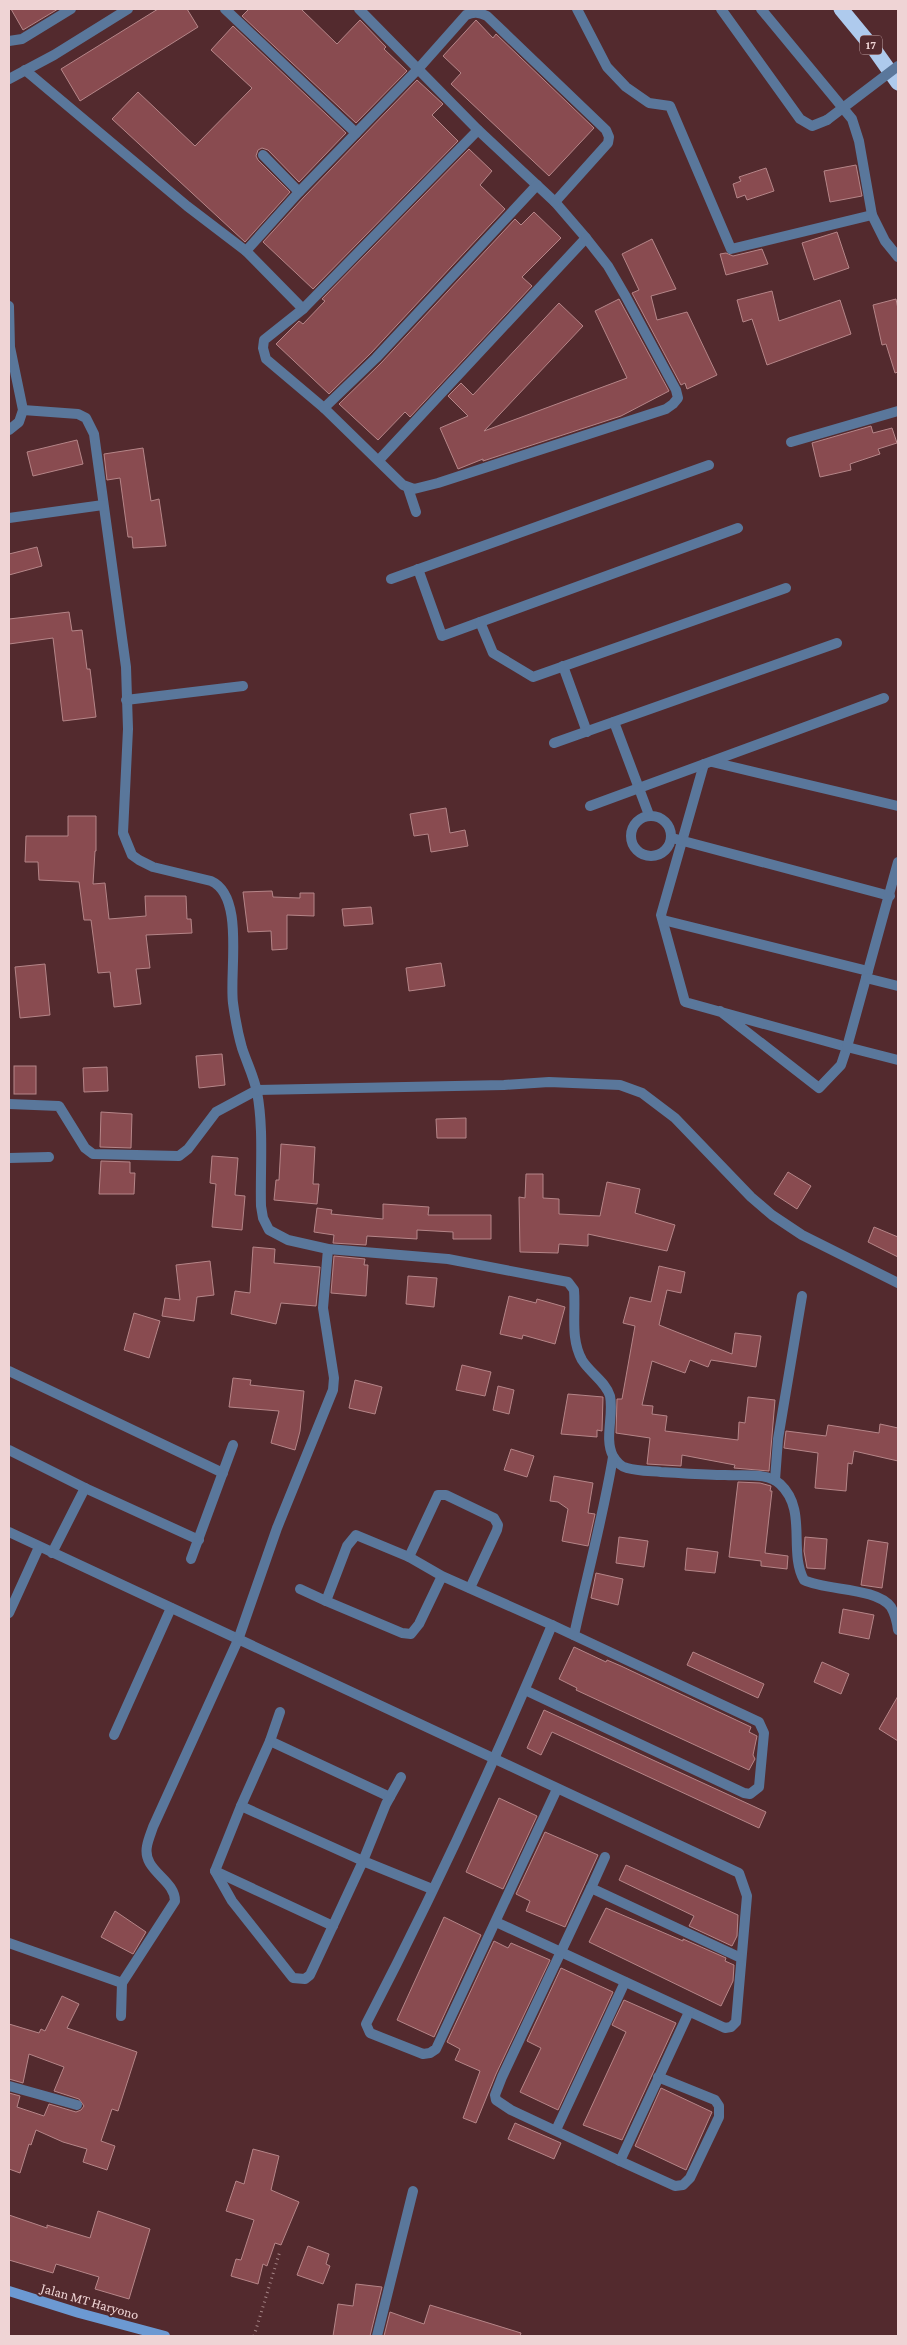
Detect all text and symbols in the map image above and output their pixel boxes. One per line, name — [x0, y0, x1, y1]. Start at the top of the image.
road number: 17 — [860, 36, 882, 54]
street label: Jalan MT Haryono — [37, 2279, 141, 2323]

